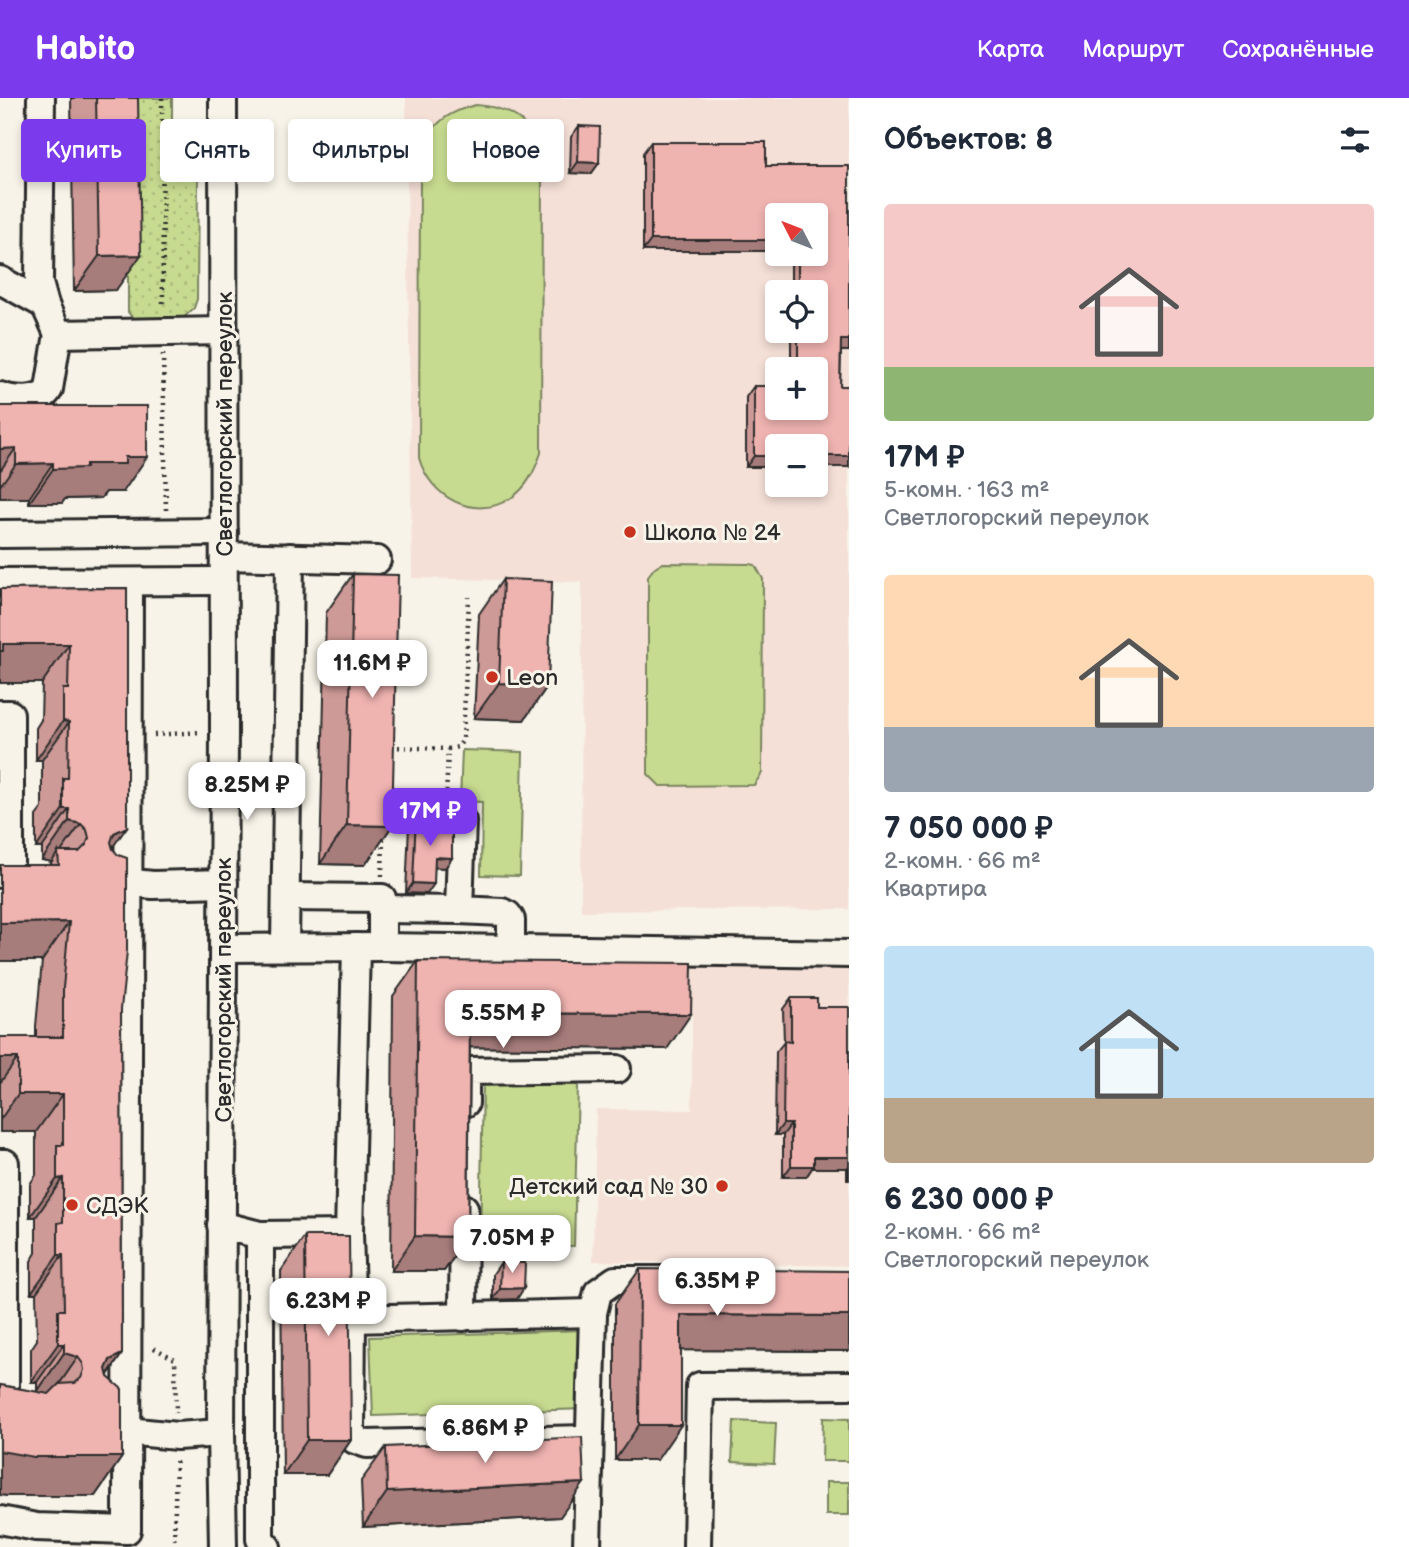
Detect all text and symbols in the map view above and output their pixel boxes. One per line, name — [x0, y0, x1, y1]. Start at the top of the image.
text: Habito — [35, 29, 135, 69]
text: Карта — [977, 35, 1044, 64]
text: Маршрут — [1082, 35, 1184, 64]
text: Сохранённые — [1222, 35, 1374, 64]
chip: Купить — [21, 119, 146, 182]
chip: Снять — [160, 119, 274, 182]
chip: Фильтры — [288, 119, 433, 182]
chip: Новое — [447, 119, 564, 182]
icon: filters — [1336, 121, 1374, 159]
text: Объектов: 8 — [884, 122, 1053, 158]
north arrow — [765, 203, 828, 266]
map controls — [765, 203, 828, 497]
icon: home — [1066, 249, 1192, 375]
button: locate — [765, 280, 828, 343]
street label: Светлогорский переулок — [211, 291, 239, 557]
button: + — [765, 357, 828, 420]
button: − — [765, 434, 828, 497]
text: 17M ₽ — [884, 440, 965, 476]
text: 5-комн. · 163 m² — [884, 476, 1049, 504]
text: Светлогорский переулок — [884, 504, 1149, 532]
place label: Школа № 24 — [644, 519, 781, 547]
marker: Школа № 24 — [622, 524, 638, 540]
icon: home — [1066, 620, 1192, 746]
pin: 11.6M ₽ — [307, 640, 437, 700]
text: 11.6M ₽ — [333, 649, 411, 677]
place label: Leon — [506, 664, 558, 692]
marker: Leon — [484, 669, 500, 685]
pin: 8.25M ₽ — [182, 762, 312, 822]
text: 8.25M ₽ — [204, 771, 290, 799]
pin: 17M ₽ — [381, 788, 479, 848]
text: 17M ₽ — [399, 797, 461, 825]
text: 7 050 000 ₽ — [884, 811, 1053, 847]
text: 2-комн. · 66 m² — [884, 847, 1041, 875]
street label: Светлогорский переулок — [210, 857, 238, 1123]
text: Квартира — [884, 875, 987, 903]
pin: 5.55M ₽ — [438, 990, 568, 1050]
icon: home — [1066, 991, 1192, 1117]
text: 5.55M ₽ — [461, 999, 545, 1027]
place label: Детский сад № 30 — [509, 1173, 708, 1201]
marker: Детский сад № 30 — [714, 1178, 730, 1194]
text: 6 230 000 ₽ — [884, 1182, 1053, 1218]
place label: СДЭК — [86, 1192, 148, 1220]
marker: СДЭК — [64, 1197, 80, 1213]
pin: 7.05M ₽ — [447, 1216, 577, 1275]
text: 2-комн. · 66 m² — [884, 1218, 1041, 1246]
text: 7.05M ₽ — [470, 1224, 554, 1252]
text: Светлогорский переулок — [884, 1246, 1149, 1274]
pin: 6.35M ₽ — [652, 1258, 782, 1318]
text: 6.35M ₽ — [674, 1267, 760, 1295]
pin: 6.23M ₽ — [263, 1278, 393, 1338]
text: 6.23M ₽ — [285, 1287, 371, 1315]
pin: 6.86M ₽ — [420, 1406, 550, 1465]
text: 6.86M ₽ — [442, 1414, 528, 1442]

